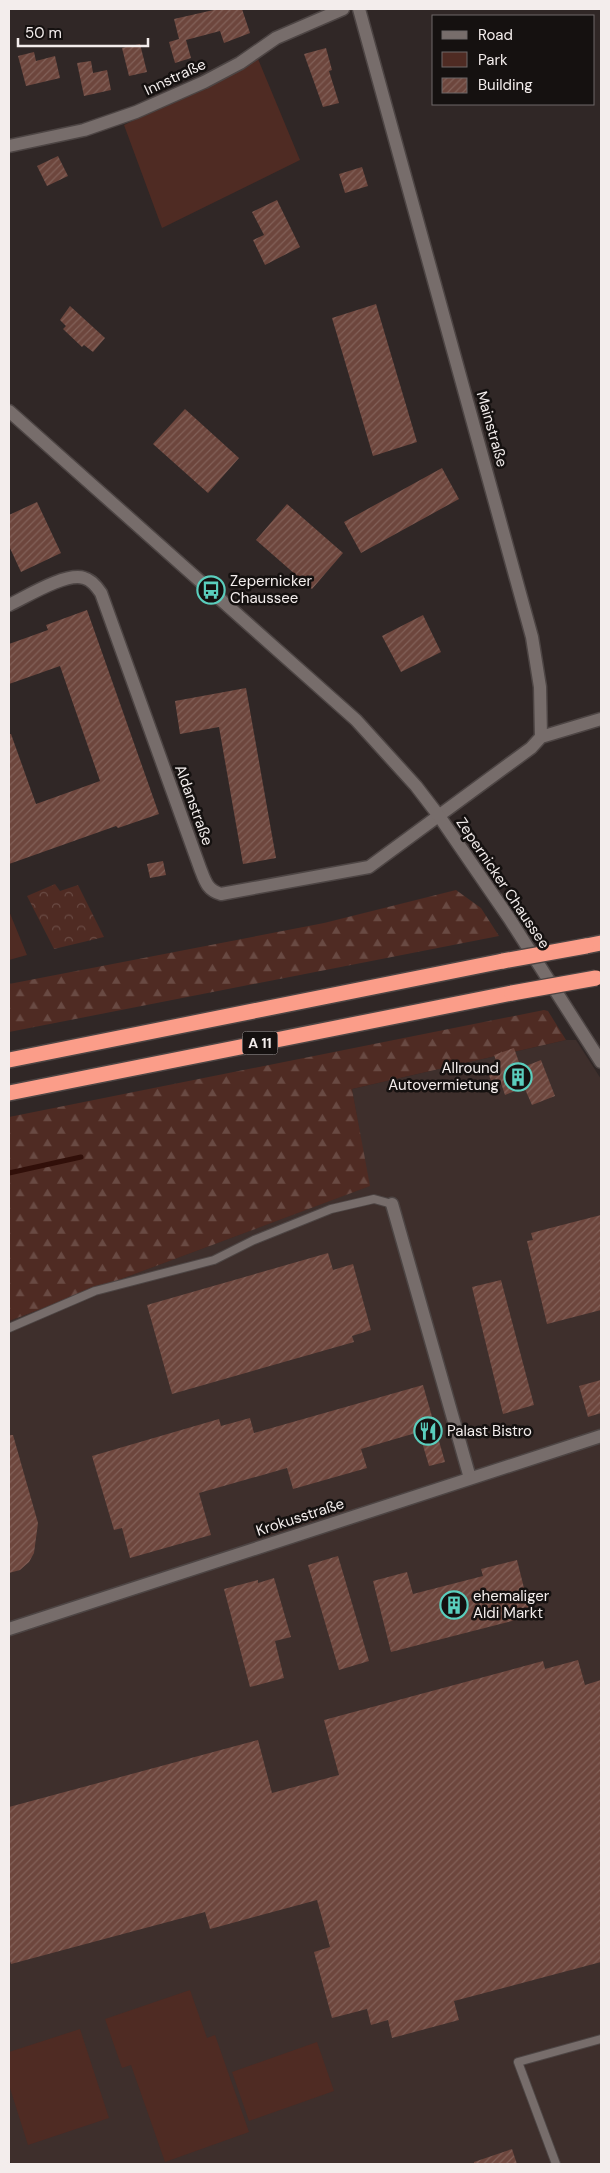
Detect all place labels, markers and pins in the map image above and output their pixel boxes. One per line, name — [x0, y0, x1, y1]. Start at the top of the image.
place label: Zepernicker Chaussee — [230, 571, 312, 608]
bus stop icon: Zepernicker Chaussee — [196, 575, 226, 605]
place label: Allround Autovermietung — [388, 1058, 499, 1095]
building icon: Allround Autovermietung — [503, 1062, 533, 1092]
restaurant icon: Palast Bistro — [413, 1416, 443, 1446]
place label: Palast Bistro — [447, 1421, 532, 1441]
place label: ehemaliger Aldi Markt — [473, 1586, 550, 1623]
building icon: ehemaliger Aldi Markt — [439, 1590, 469, 1620]

